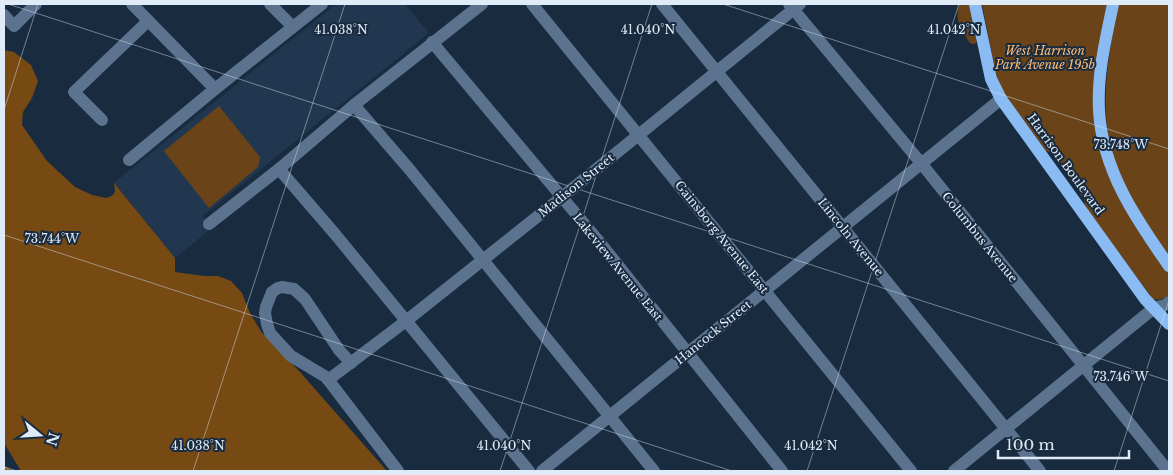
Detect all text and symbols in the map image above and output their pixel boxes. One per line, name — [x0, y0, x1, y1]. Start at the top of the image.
text: 41.038°N — [314, 22, 368, 37]
text: 41.040°N — [621, 22, 675, 37]
text: 41.042°N — [927, 22, 981, 37]
park label: West Harrison Park Avenue 195b — [994, 43, 1095, 72]
street label: Harrison Boulevard — [1024, 110, 1108, 218]
text: 73.748°W — [1094, 137, 1149, 152]
street label: Madison Street — [535, 150, 617, 220]
street label: Gainsborg Avenue East — [672, 178, 772, 297]
street label: Columbus Avenue — [939, 189, 1021, 285]
street label: Lincoln Avenue — [815, 195, 887, 279]
street label: Lakeview Avenue East — [570, 210, 666, 324]
text: 73.744°W — [25, 231, 80, 246]
street label: Hancock Street — [672, 296, 754, 367]
text: 73.746°W — [1093, 369, 1150, 384]
north arrow — [15, 410, 65, 460]
scale bar — [998, 428, 1129, 460]
text: N — [42, 430, 63, 448]
text: 100 m — [1006, 435, 1055, 454]
text: 41.038°N — [171, 438, 225, 453]
text: 41.040°N — [477, 438, 531, 453]
text: 41.042°N — [784, 438, 838, 453]

